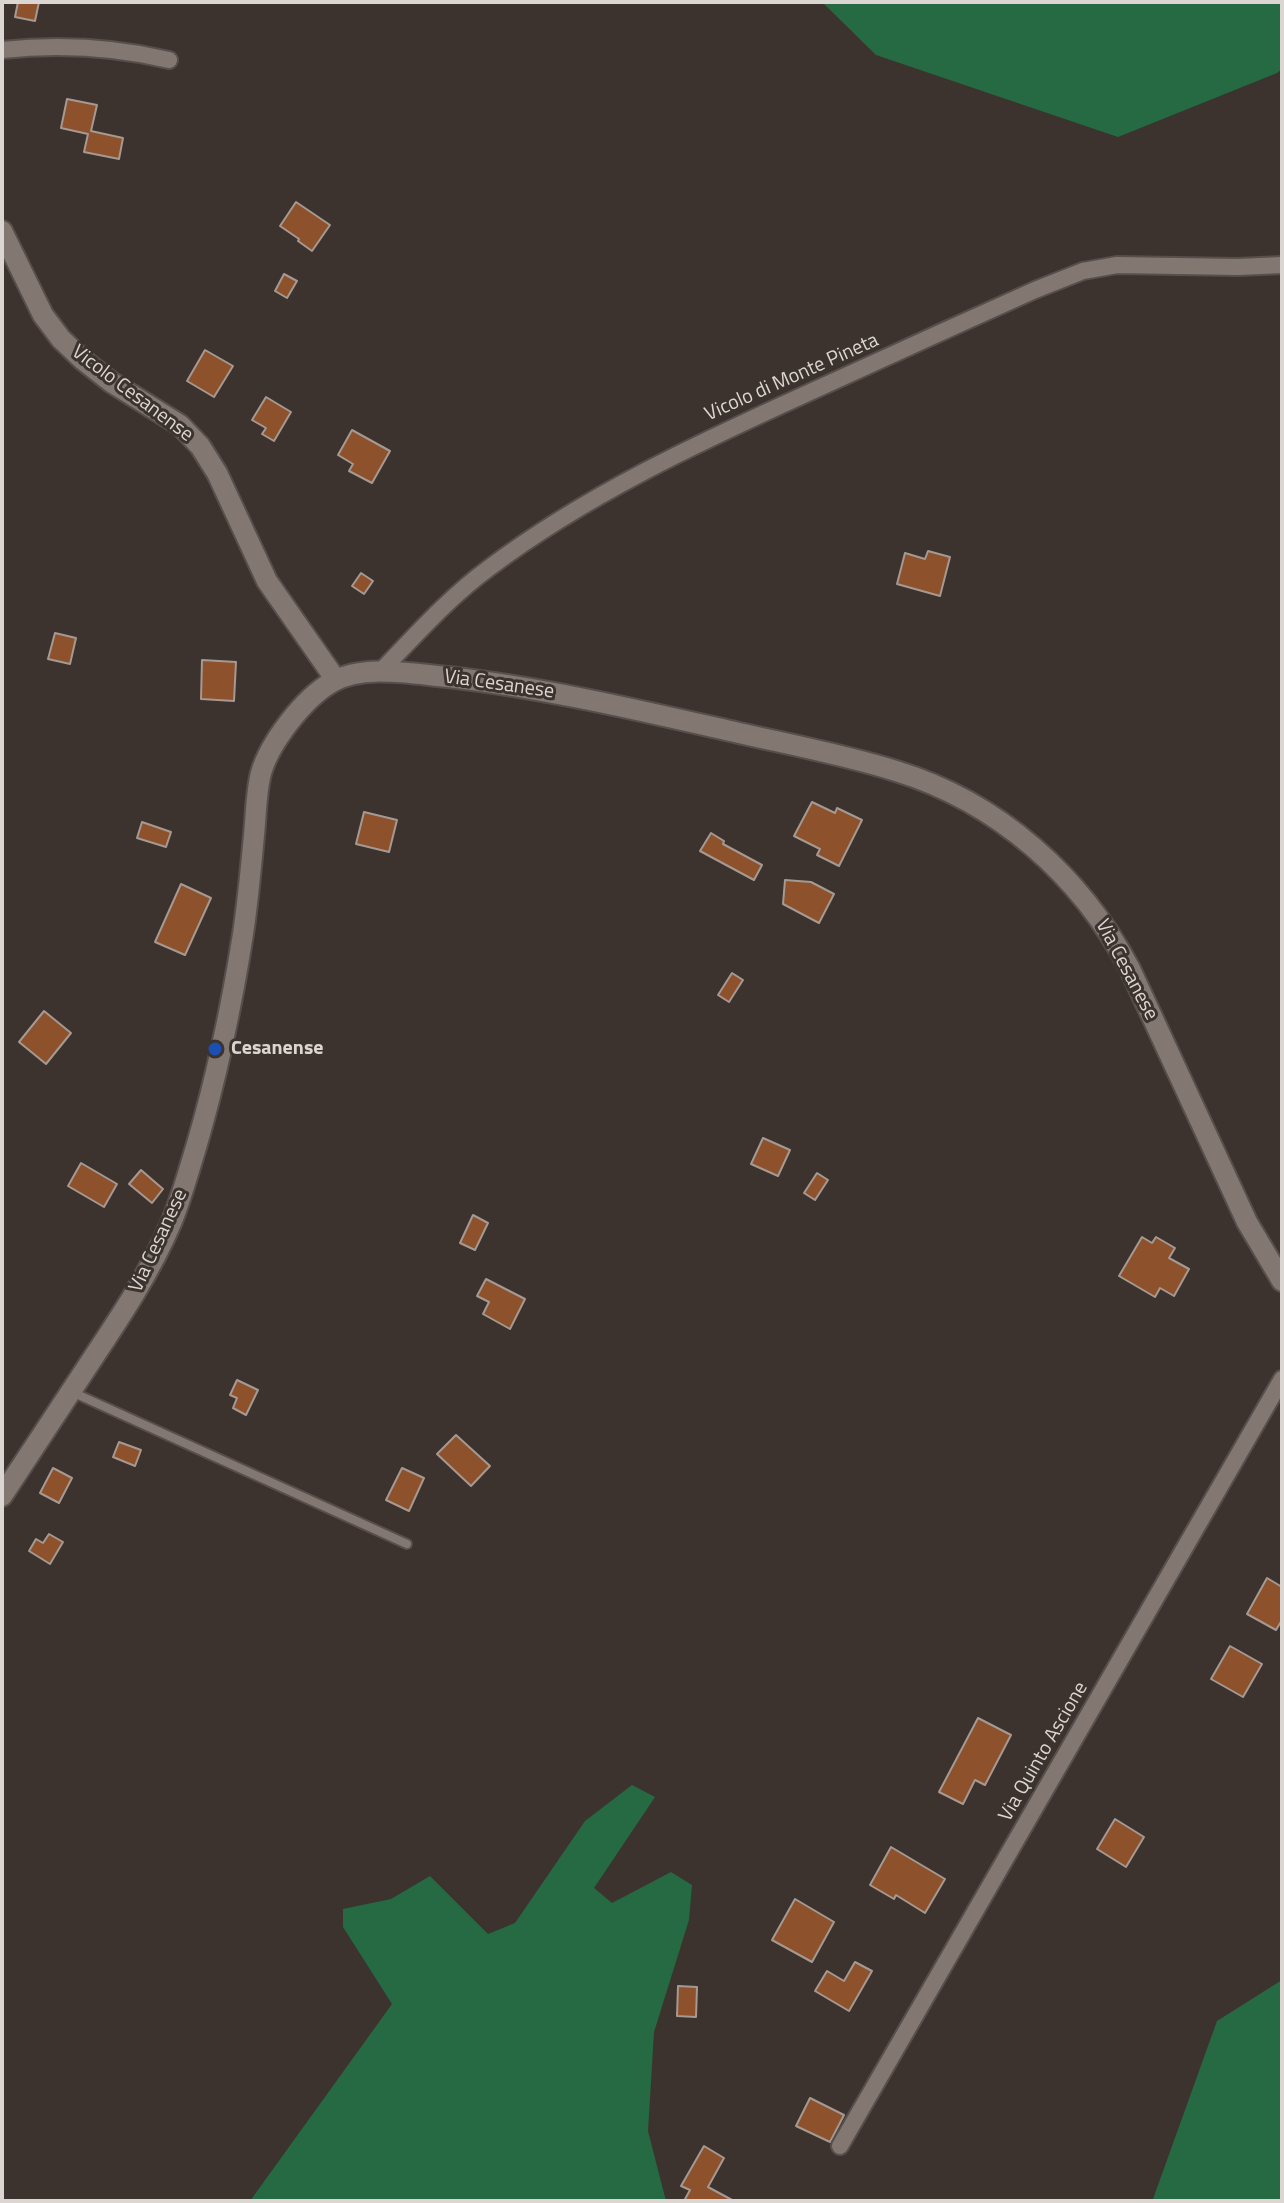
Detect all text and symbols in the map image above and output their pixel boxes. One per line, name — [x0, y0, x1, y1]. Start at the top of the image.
street label: Vicolo di Monte Pineta — [701, 329, 883, 427]
street label: Vicolo Cesanense — [67, 341, 197, 447]
street label: Via Cesanese — [442, 665, 556, 705]
street label: Via Cesanese — [1089, 915, 1163, 1025]
place label: Cesanense — [231, 1037, 324, 1061]
marker: Cesanense — [206, 1040, 224, 1058]
street label: Via Cesanese — [125, 1186, 193, 1296]
street label: Via Quinto Ascione — [994, 1678, 1094, 1826]

